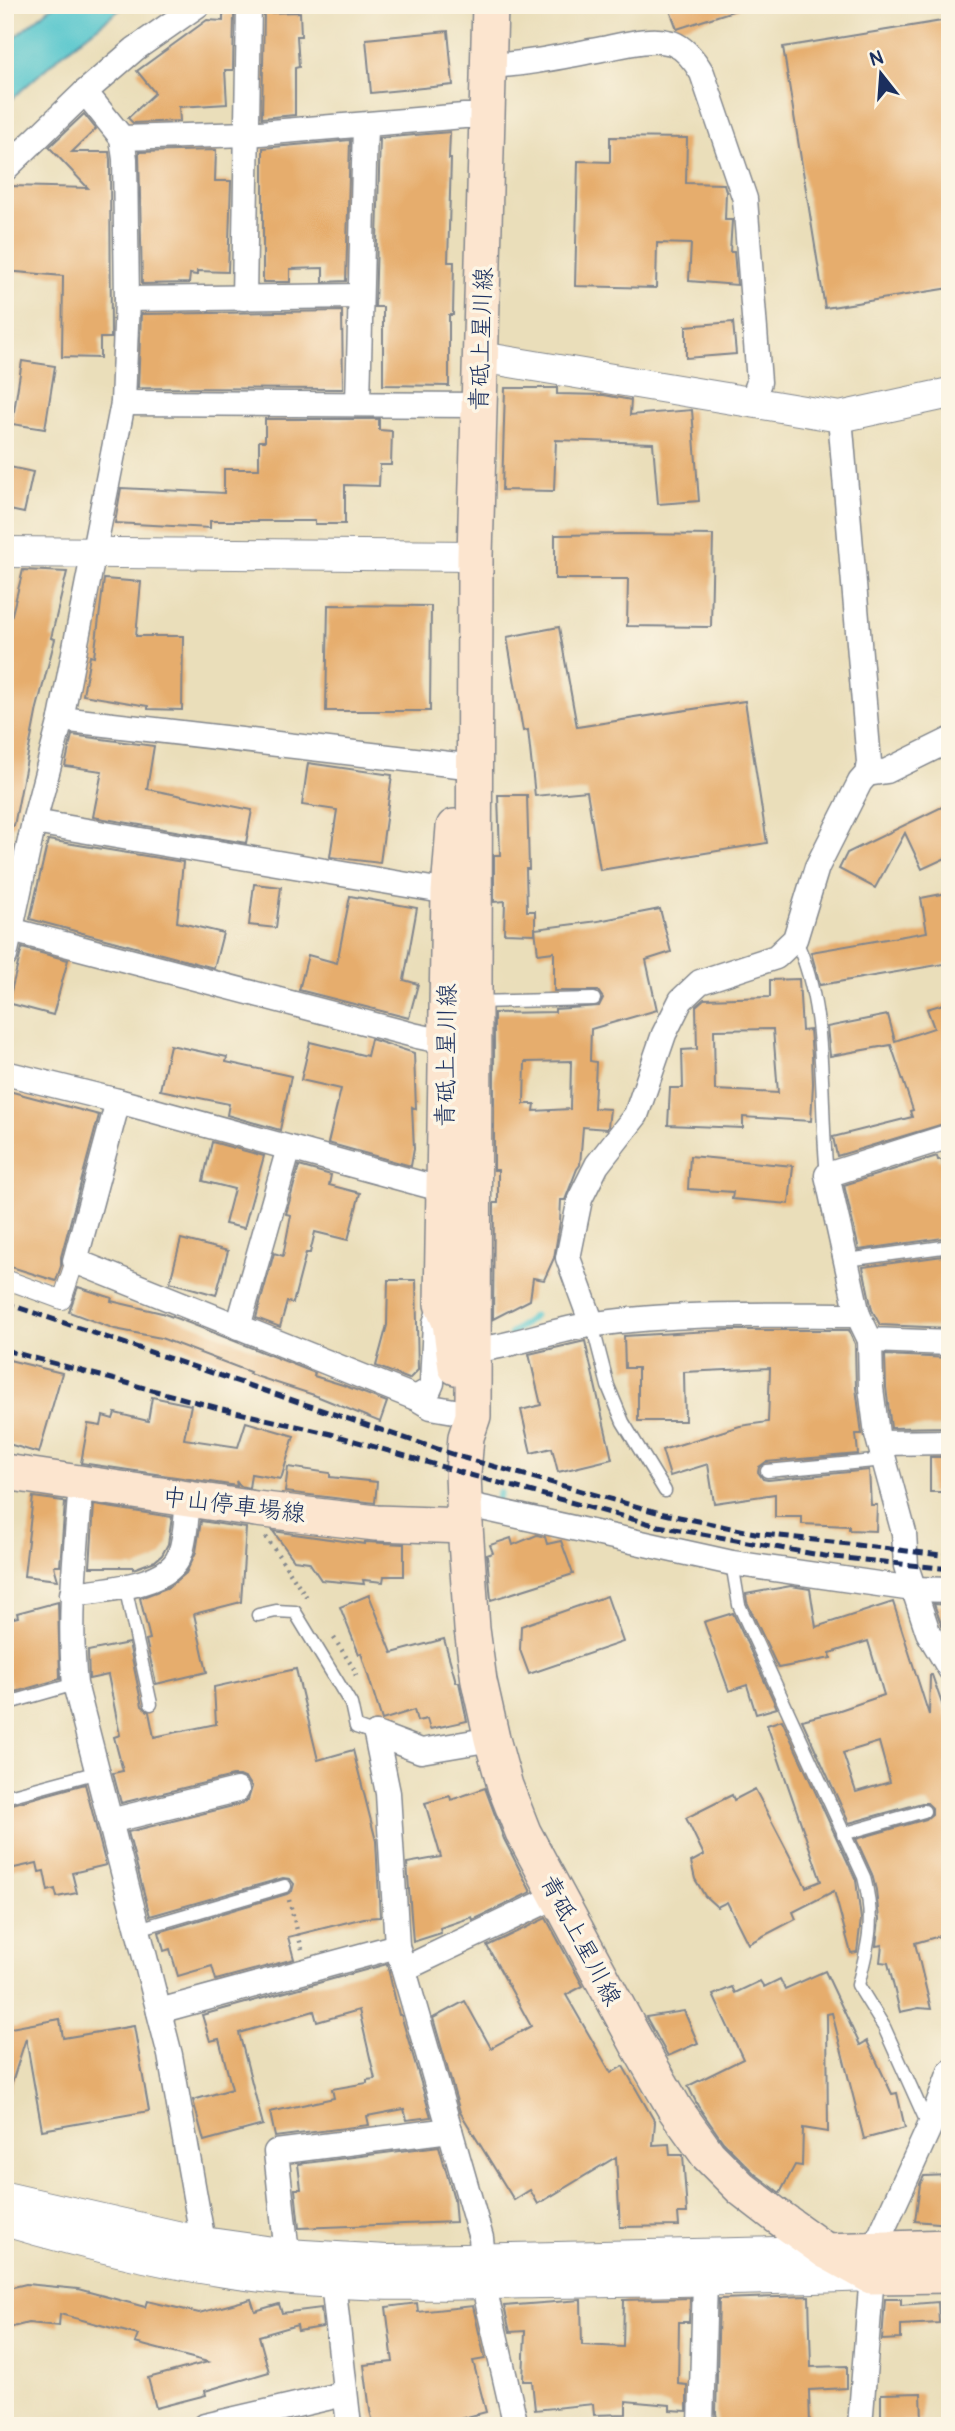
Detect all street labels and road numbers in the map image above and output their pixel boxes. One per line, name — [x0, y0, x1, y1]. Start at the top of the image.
street label: 青砥上星川線 — [464, 267, 499, 411]
street label: 青砥上星川線 — [431, 983, 462, 1127]
street label: 中山停車場線 — [161, 1482, 307, 1529]
street label: 青砥上星川線 — [534, 1870, 627, 2011]

